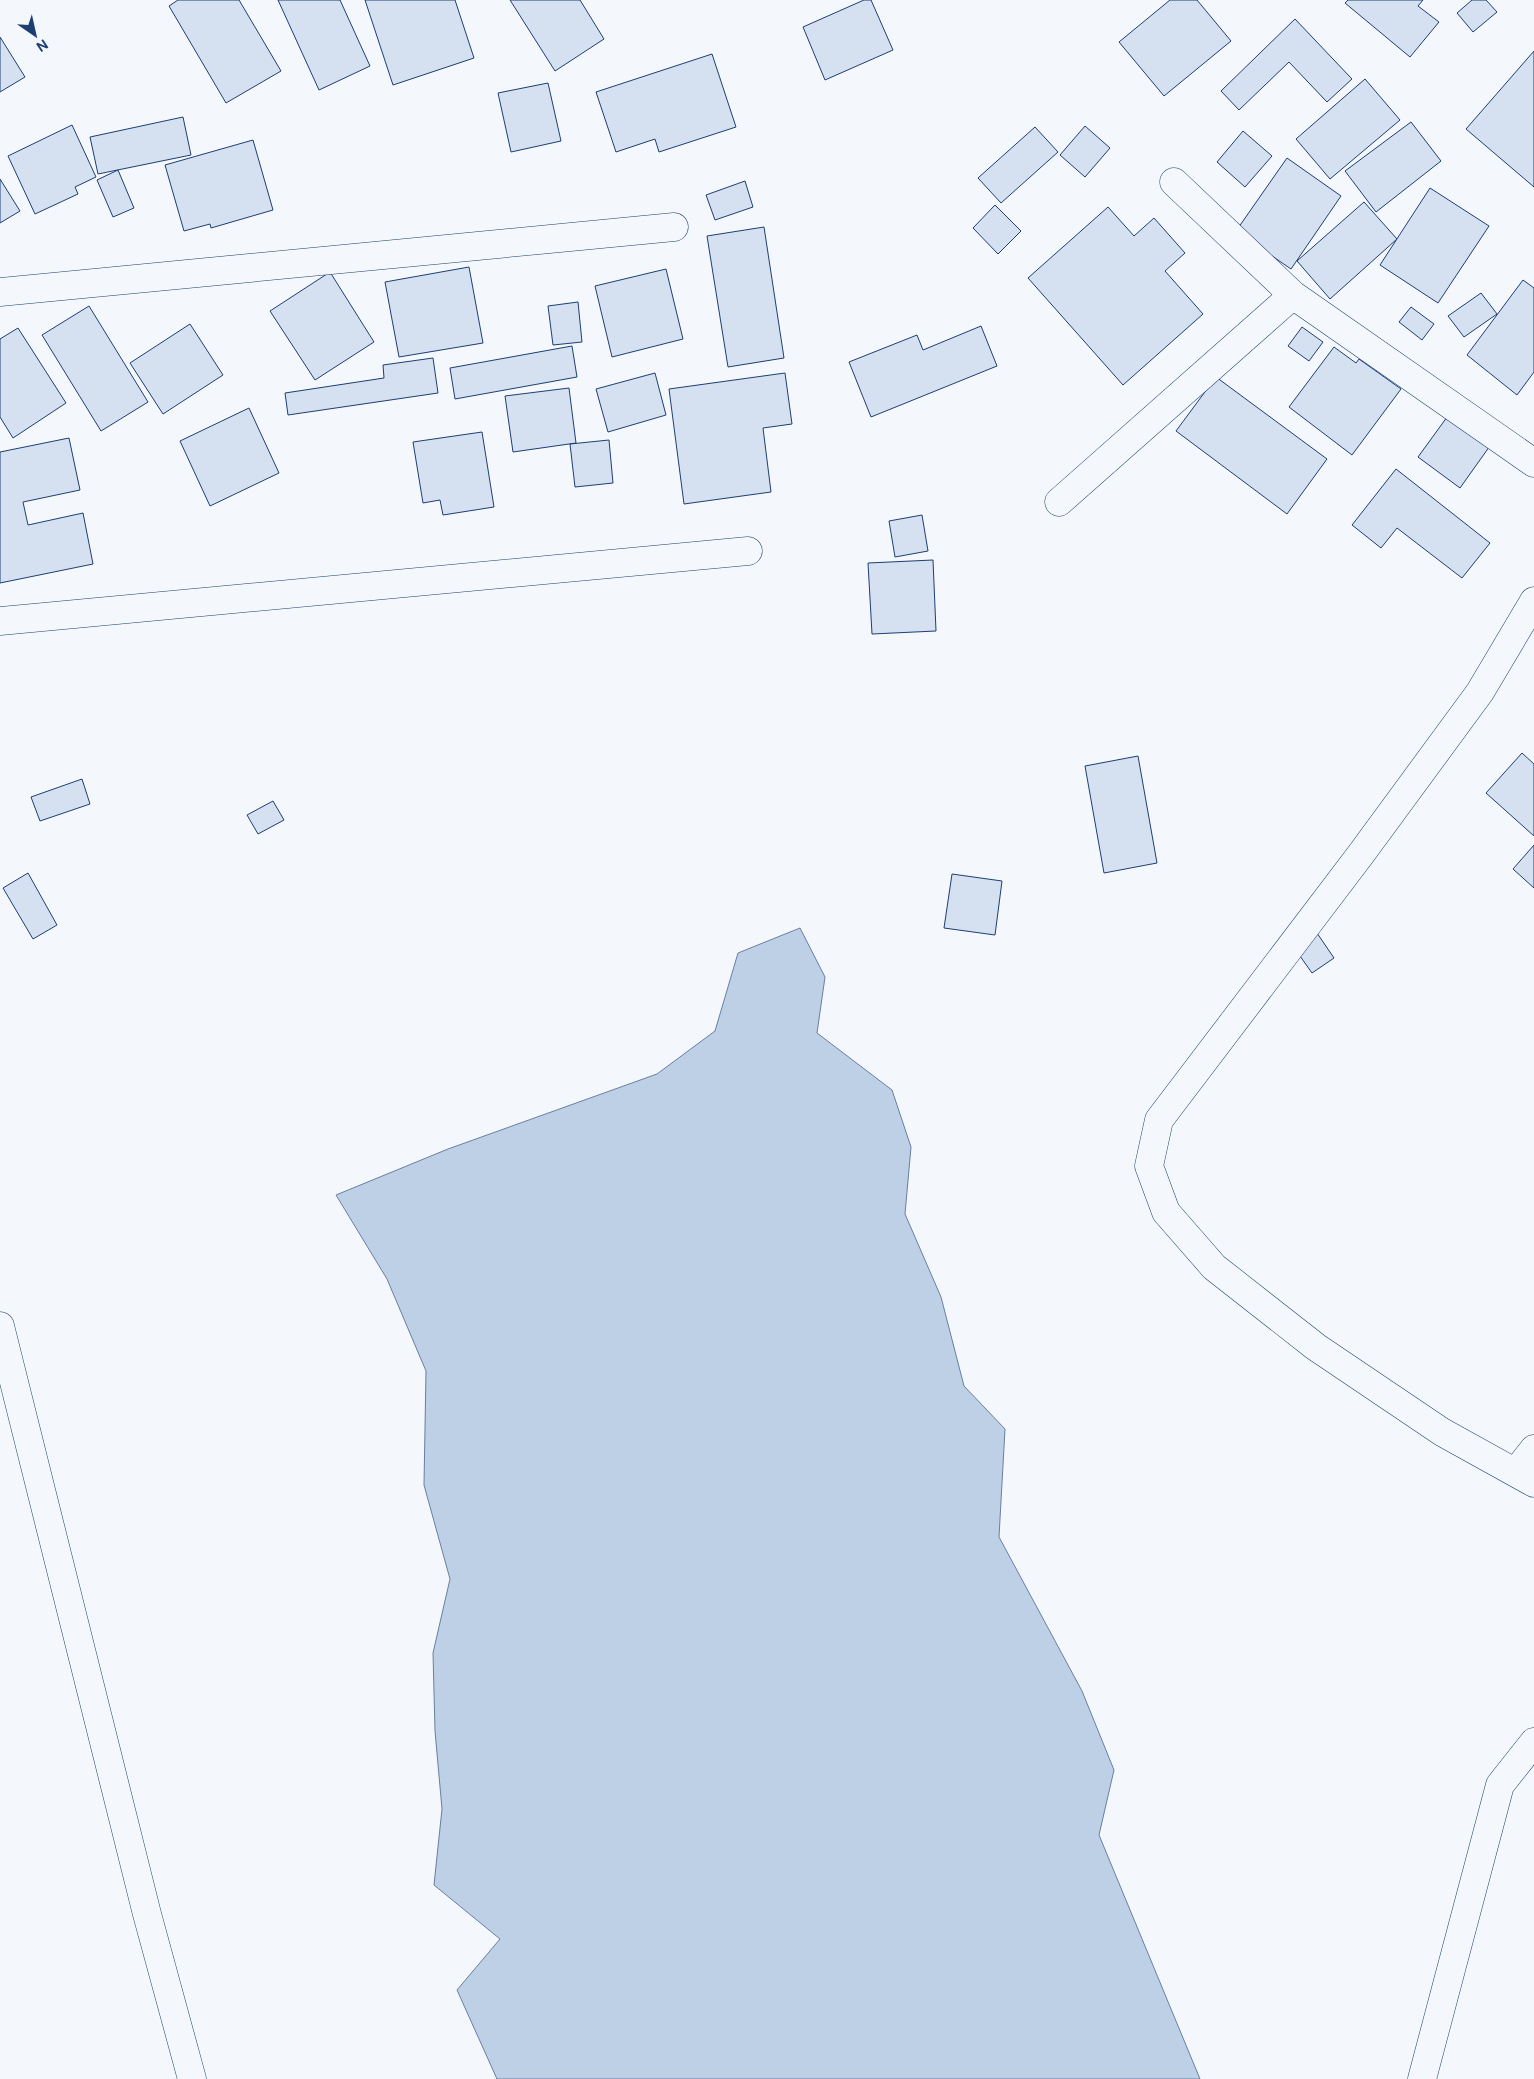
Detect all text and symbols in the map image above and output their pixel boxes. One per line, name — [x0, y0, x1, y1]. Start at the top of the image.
north arrow — [10, 10, 60, 60]
text: N — [33, 35, 52, 56]

